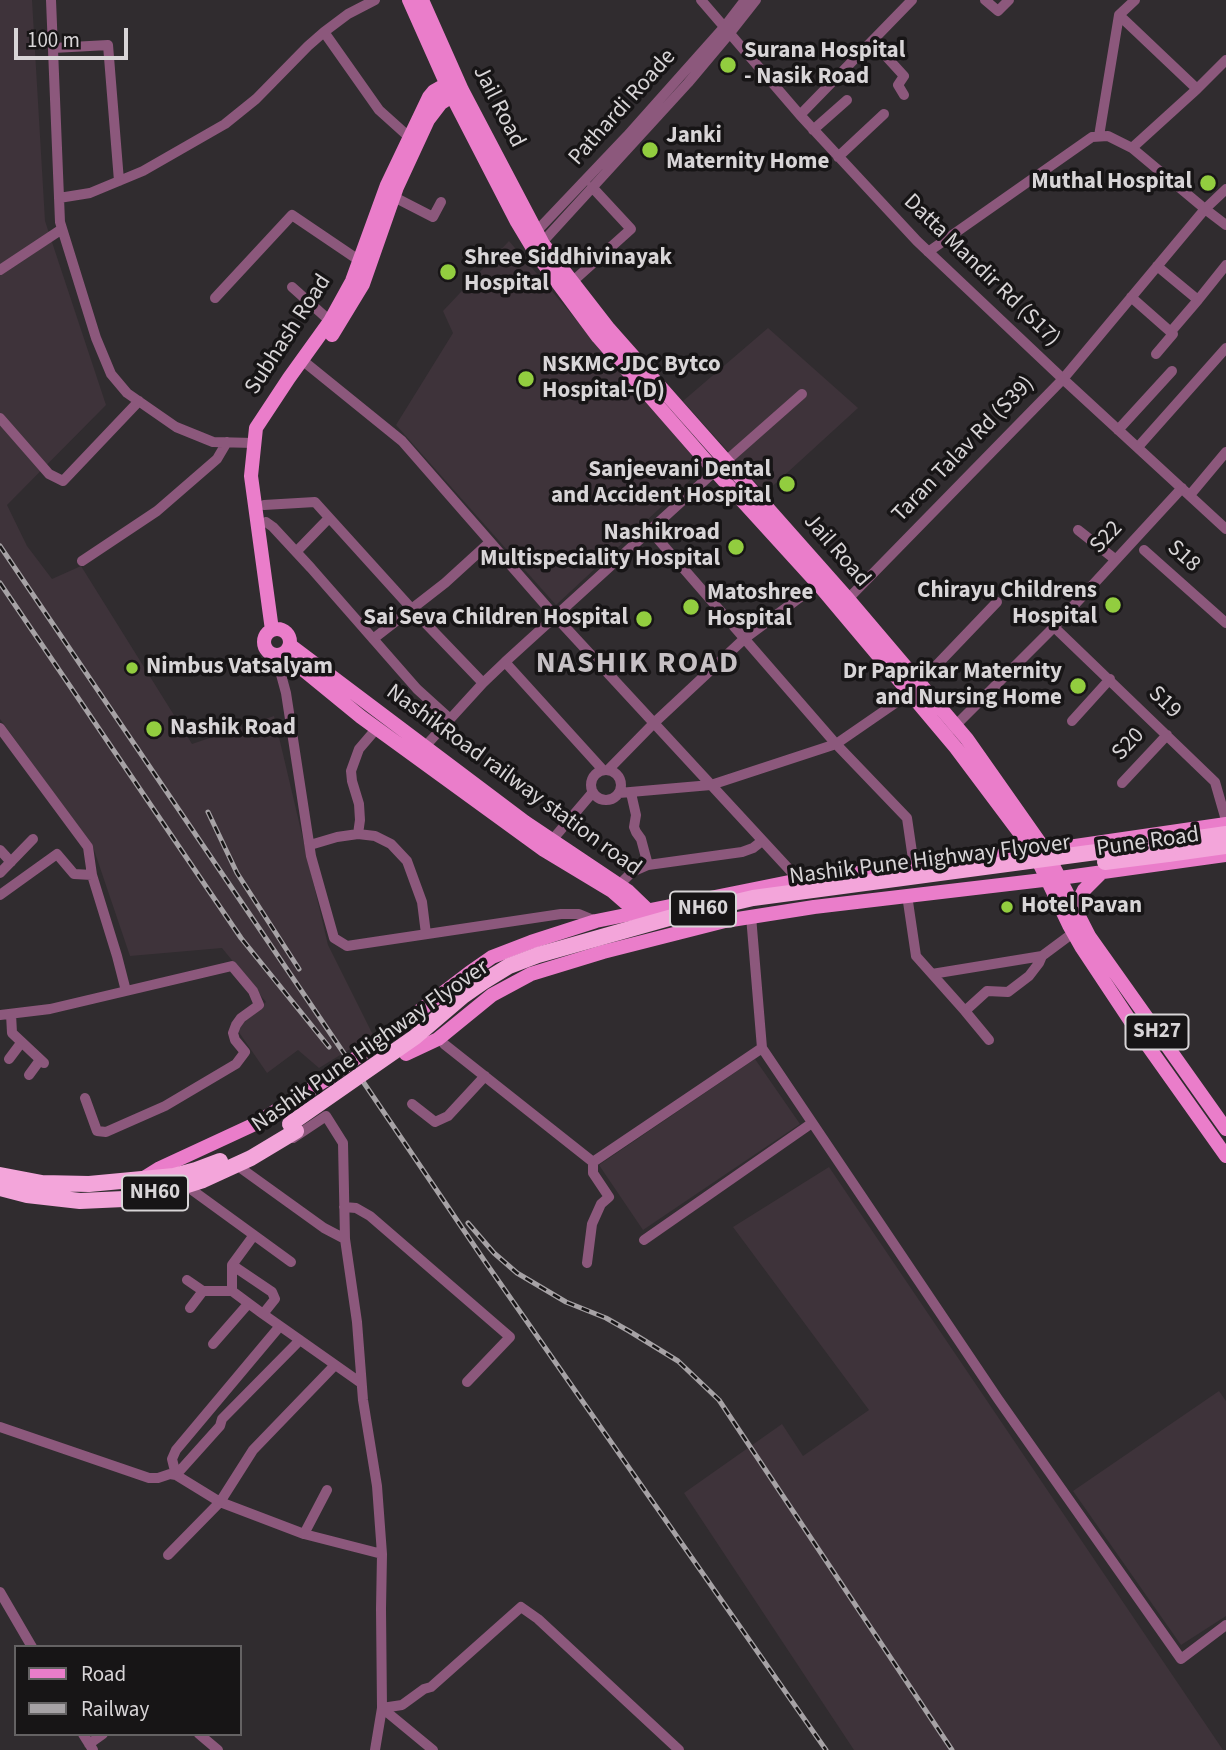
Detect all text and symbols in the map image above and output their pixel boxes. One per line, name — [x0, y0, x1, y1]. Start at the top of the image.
scale bar — [18, 14, 131, 58]
text: 100 m — [27, 25, 80, 55]
place label: Surana Hospital - Nasik Road — [744, 38, 905, 92]
street label: Pathardi Roade — [564, 44, 682, 172]
marker: Surana Hospital - Nasik Road — [718, 55, 738, 75]
street label: Jail Road — [466, 61, 530, 153]
place label: Janki Maternity Home — [666, 123, 829, 177]
marker: Janki Maternity Home — [640, 140, 660, 160]
place label: Muthal Hospital — [1031, 169, 1192, 197]
marker: Muthal Hospital — [1198, 173, 1218, 193]
street label: Datta Mandir Rd (S17) — [897, 189, 1065, 353]
place label: Shree Siddhivinayak Hospital — [464, 245, 672, 299]
marker: Shree Siddhivinayak Hospital — [438, 262, 458, 282]
street label: Subhash Road — [240, 270, 338, 400]
place label: NSKMC JDC Bytco Hospital-(D) — [542, 352, 721, 406]
marker: NSKMC JDC Bytco Hospital-(D) — [516, 369, 536, 389]
street label: Taran Talav Rd (S39) — [887, 371, 1041, 529]
place label: Sanjeevani Dental and Accident Hospital — [551, 457, 771, 511]
marker: Sanjeevani Dental and Accident Hospital — [777, 474, 797, 494]
street label: Jail Road — [797, 509, 875, 593]
street label: S22 — [1085, 516, 1129, 560]
place label: Nashikroad Multispeciality Hospital — [480, 520, 720, 574]
street label: S18 — [1161, 535, 1205, 579]
marker: Nashikroad Multispeciality Hospital — [726, 537, 746, 557]
place label: Chirayu Childrens Hospital — [917, 578, 1097, 632]
place label: Matoshree Hospital — [707, 580, 813, 634]
marker: Chirayu Childrens Hospital — [1103, 595, 1123, 615]
marker: Matoshree Hospital — [681, 597, 701, 617]
place label: Sai Seva Children Hospital — [363, 605, 628, 633]
marker: Sai Seva Children Hospital — [634, 609, 654, 629]
district label: NASHIK ROAD — [537, 647, 739, 683]
place label: Nimbus Vatsalyam — [146, 654, 333, 682]
place label: Dr Paprikar Maternity and Nursing Home — [843, 659, 1062, 713]
marker: Nimbus Vatsalyam — [124, 660, 140, 676]
marker: Dr Paprikar Maternity and Nursing Home — [1068, 676, 1088, 696]
street label: NashikRoad railway station road — [380, 679, 646, 883]
street label: S19 — [1142, 681, 1186, 725]
place label: Nashik Road — [170, 715, 296, 743]
marker: Nashik Road — [144, 719, 164, 739]
street label: S20 — [1107, 723, 1151, 767]
street label: Pune Road — [1095, 822, 1201, 864]
street label: Nashik Pune Highway Flyover — [788, 830, 1072, 892]
road number: NH60 — [670, 892, 736, 926]
place label: Hotel Pavan — [1021, 893, 1142, 921]
marker: Hotel Pavan — [999, 899, 1015, 915]
street label: Nashik Pune Highway Flyover — [247, 955, 495, 1139]
road number: SH27 — [1126, 1014, 1188, 1050]
road number: NH60 — [122, 1176, 188, 1210]
legend — [14, 1645, 242, 1736]
text: Road — [81, 1659, 126, 1689]
text: Railway — [81, 1694, 149, 1724]

